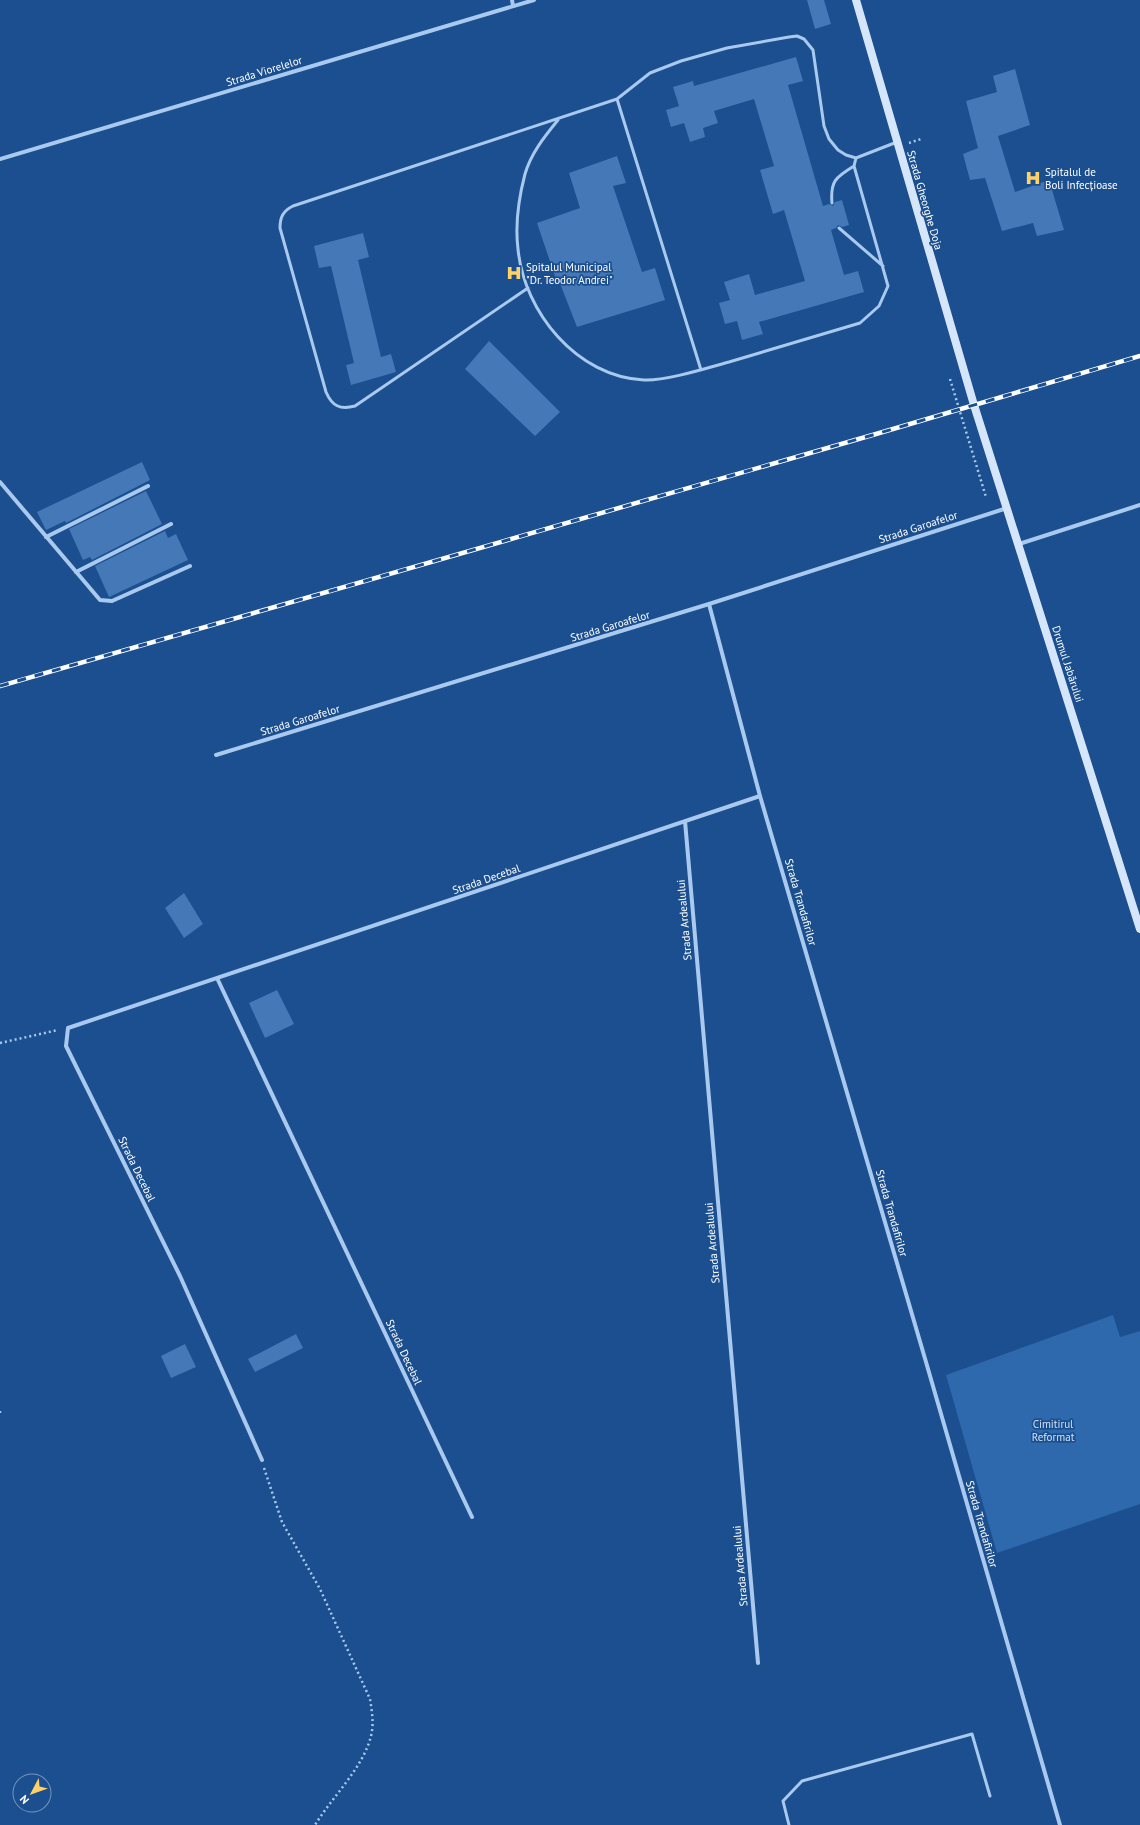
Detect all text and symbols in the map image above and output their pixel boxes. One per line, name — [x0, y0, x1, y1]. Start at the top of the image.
street label: Strada Viorelelor — [224, 53, 304, 89]
street label: Strada Gheorghe Doja — [904, 149, 946, 251]
place label: Spitalul de Boli Infecțioase — [1045, 165, 1118, 192]
hospital icon: Spitalul de Boli Infecțioase — [1024, 169, 1042, 187]
place label: Spitalul Municipal "Dr. Teodor Andrei" — [526, 260, 613, 287]
hospital icon: Spitalul Municipal "Dr. Teodor Andrei" — [505, 264, 523, 282]
street label: Strada Garoafelor — [877, 508, 959, 546]
street label: Strada Garoafelor — [569, 607, 652, 645]
street label: Drumul Jabărului — [1049, 624, 1087, 704]
street label: Strada Garoafelor — [259, 701, 342, 739]
street label: Strada Trandafirilor — [782, 857, 820, 947]
street label: Strada Decebal — [450, 861, 522, 897]
street label: Strada Ardealului — [673, 879, 695, 961]
street label: Strada Decebal — [115, 1134, 159, 1205]
street label: Strada Trandafirilor — [873, 1168, 911, 1258]
street label: Strada Ardealului — [701, 1202, 723, 1284]
street label: Strada Decebal — [383, 1317, 426, 1388]
park label: Cimitirul Reformat — [1032, 1417, 1075, 1444]
street label: Strada Trandafirilor — [963, 1479, 1001, 1569]
street label: Strada Ardealului — [729, 1525, 751, 1607]
north arrow — [12, 1773, 52, 1813]
text: N — [17, 1792, 32, 1807]

